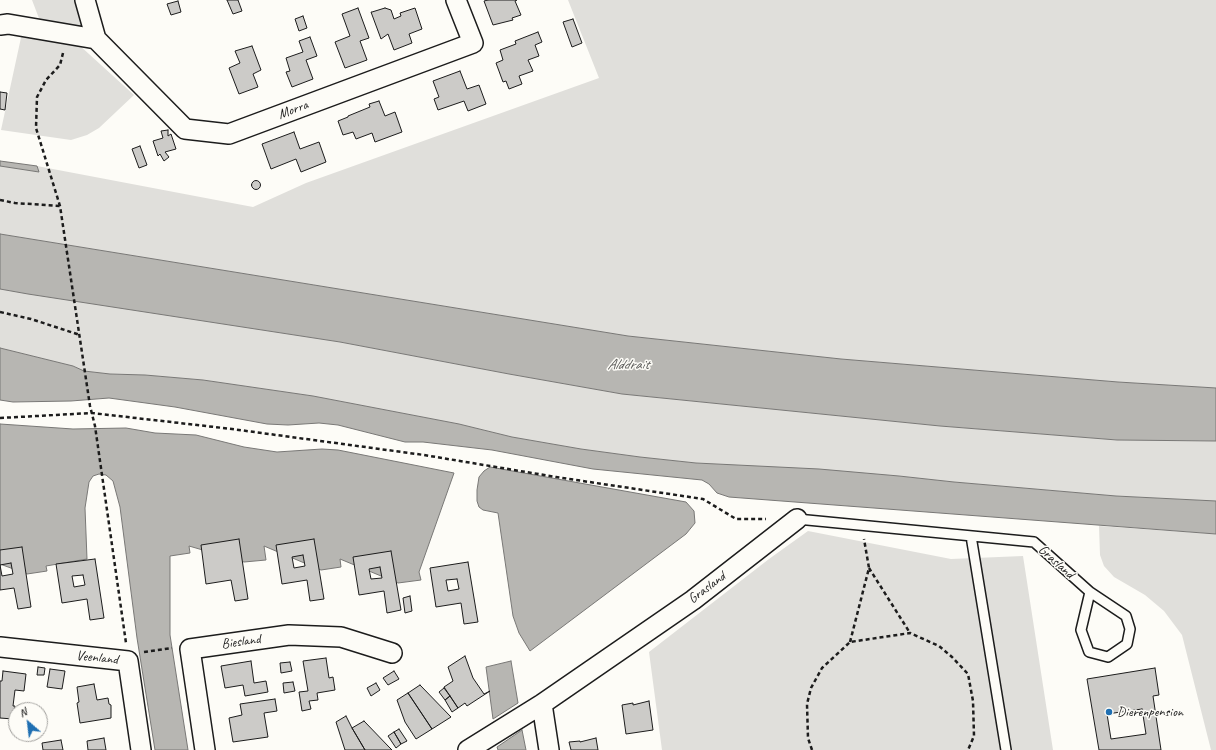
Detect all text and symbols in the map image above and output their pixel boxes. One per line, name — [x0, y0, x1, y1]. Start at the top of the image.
street label: Morra — [276, 97, 310, 123]
water label: Alddrait — [607, 356, 649, 374]
street label: Grasland — [1035, 542, 1077, 582]
street label: Grasland — [685, 569, 729, 607]
street label: Biesland — [220, 631, 262, 653]
street label: Veenland — [75, 647, 119, 669]
north arrow — [8, 702, 48, 742]
place label: Dierenpension — [1117, 704, 1183, 720]
text: N — [17, 705, 29, 720]
marker: Dierenpension — [1104, 707, 1114, 717]

